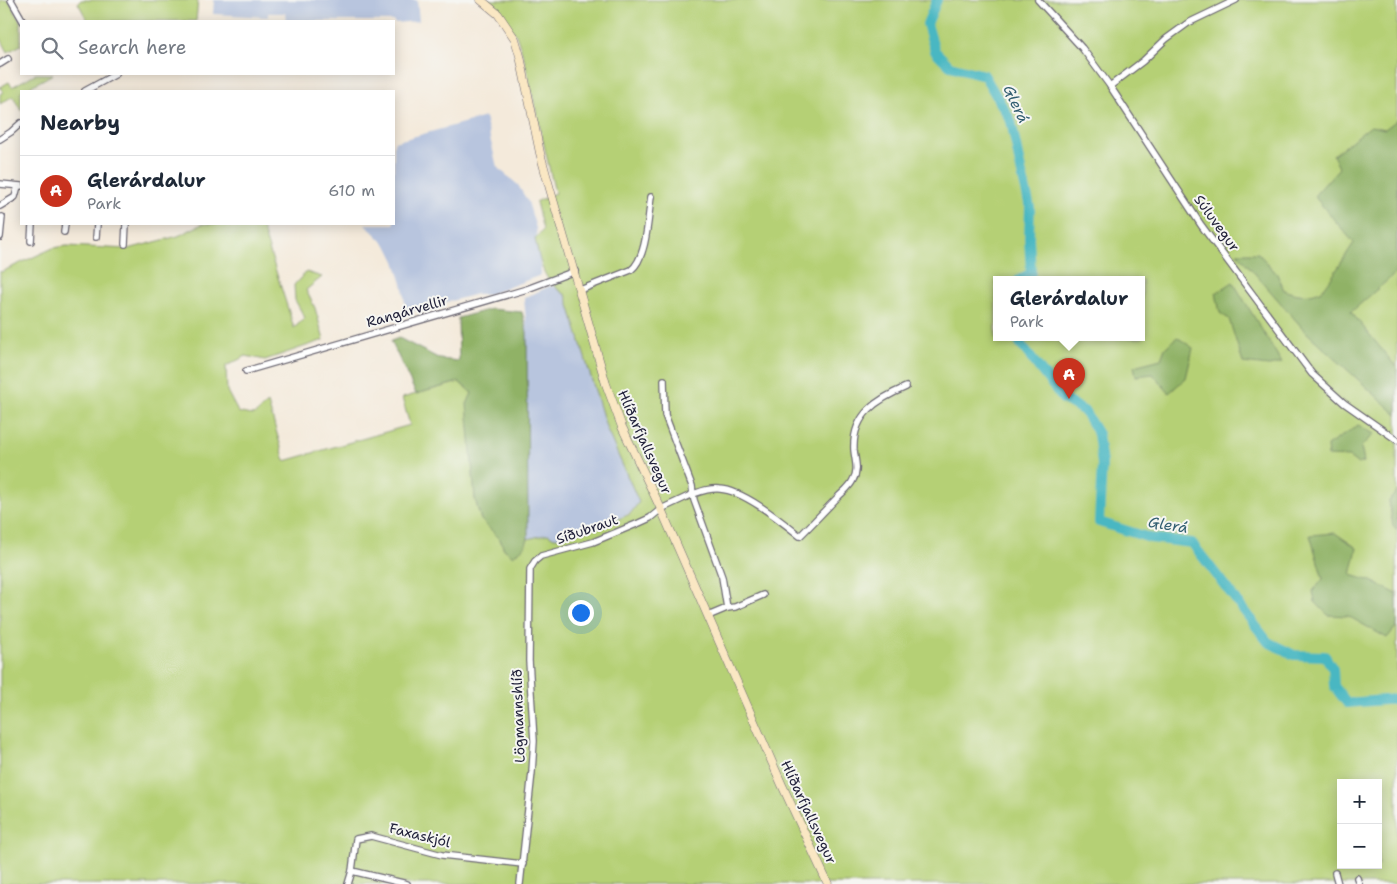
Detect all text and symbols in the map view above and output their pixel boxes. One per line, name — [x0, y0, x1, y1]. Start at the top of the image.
search box — [20, 20, 395, 75]
icon: search — [38, 34, 66, 62]
text: Search here — [78, 35, 187, 60]
water label: Glerá — [999, 82, 1033, 126]
text: Nearby — [40, 109, 120, 137]
text: Glerárdalur — [87, 168, 206, 193]
text: A — [50, 180, 62, 201]
text: 610 m — [328, 180, 375, 201]
street label: Súluvegur — [1190, 191, 1244, 255]
text: Park — [87, 193, 121, 214]
popup — [993, 276, 1145, 341]
text: Glerárdalur — [1010, 286, 1128, 311]
street label: Rangárvellir — [364, 291, 450, 331]
text: Park — [1010, 311, 1044, 332]
pin: A — [1053, 358, 1085, 399]
street label: Hlíðarfjallsvegur — [614, 387, 676, 497]
street label: Síðubraut — [554, 510, 620, 548]
water label: Glerá — [1147, 512, 1189, 538]
your location — [568, 600, 594, 626]
street label: Lögmannshlíð — [507, 669, 529, 763]
street label: Hlíðarfjallsvegur — [777, 757, 841, 867]
map controls — [1337, 779, 1382, 869]
button: + — [1337, 779, 1382, 824]
street label: Faxaskjól — [387, 819, 453, 852]
button: − — [1337, 824, 1382, 869]

